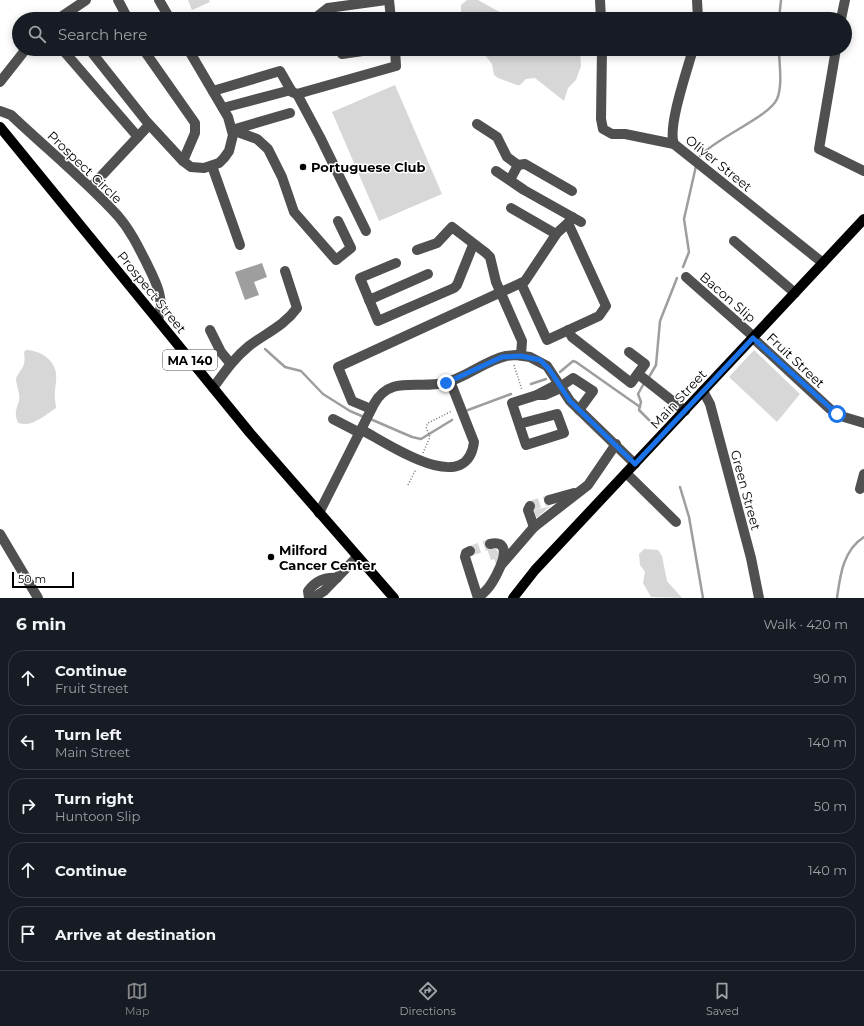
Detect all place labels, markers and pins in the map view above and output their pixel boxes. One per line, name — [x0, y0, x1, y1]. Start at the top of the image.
place label: Portuguese Club — [311, 159, 426, 175]
marker: Portuguese Club — [298, 162, 308, 172]
place label: Milford Cancer Center — [279, 542, 376, 573]
marker: Milford Cancer Center — [266, 552, 276, 562]

